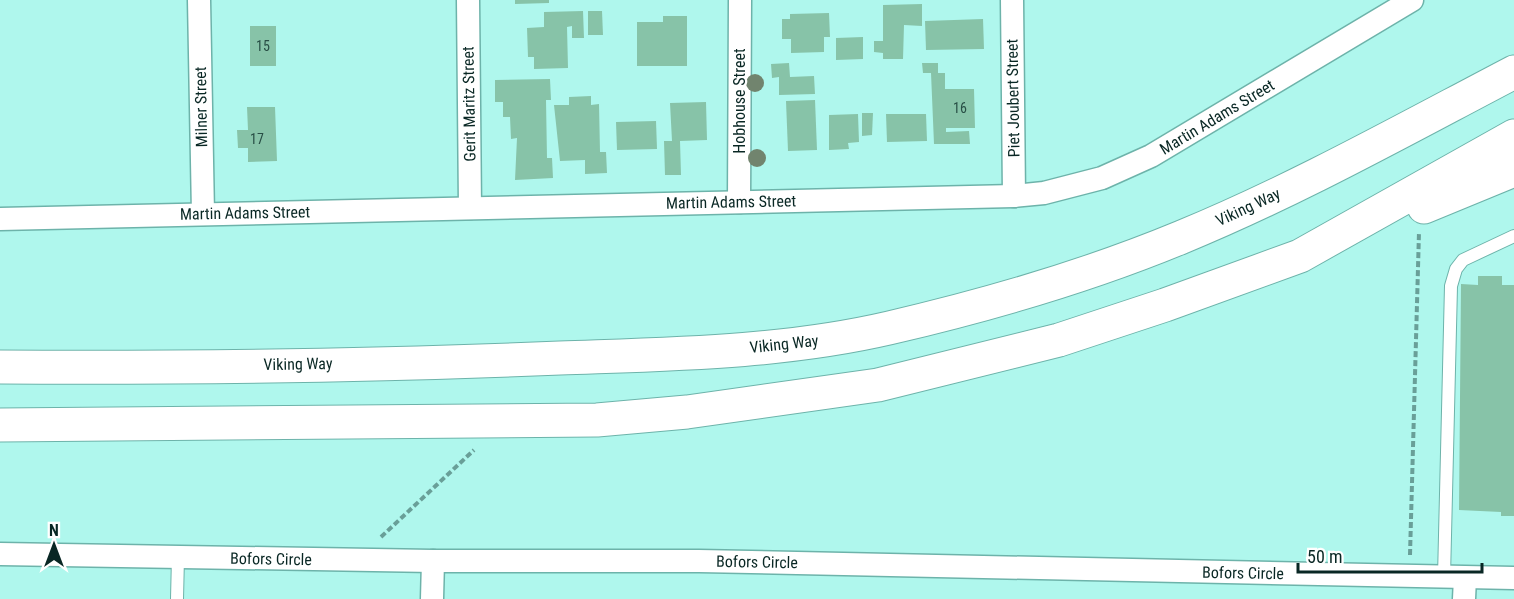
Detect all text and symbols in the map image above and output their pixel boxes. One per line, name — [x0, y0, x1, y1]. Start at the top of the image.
house number: 15 — [256, 38, 270, 54]
street label: Piet Joubert Street — [1002, 38, 1024, 157]
street label: Gerit Maritz Street — [458, 46, 480, 162]
street label: Hobhouse Street — [730, 48, 749, 154]
street label: Milner Street — [191, 66, 211, 148]
street label: Martin Adams Street — [1156, 75, 1278, 159]
house number: 16 — [953, 100, 967, 116]
house number: 17 — [250, 131, 264, 147]
street label: Viking Way — [1213, 184, 1284, 230]
street label: Martin Adams Street — [666, 191, 797, 213]
street label: Martin Adams Street — [180, 202, 311, 224]
street label: Viking Way — [749, 331, 820, 357]
street label: Viking Way — [263, 354, 333, 374]
north arrow — [24, 515, 84, 575]
text: N — [49, 521, 59, 540]
scale bar — [1298, 536, 1482, 574]
text: 50 m — [1307, 546, 1342, 567]
street label: Bofors Circle — [230, 549, 312, 569]
street label: Bofors Circle — [716, 552, 798, 572]
street label: Bofors Circle — [1202, 563, 1284, 583]

